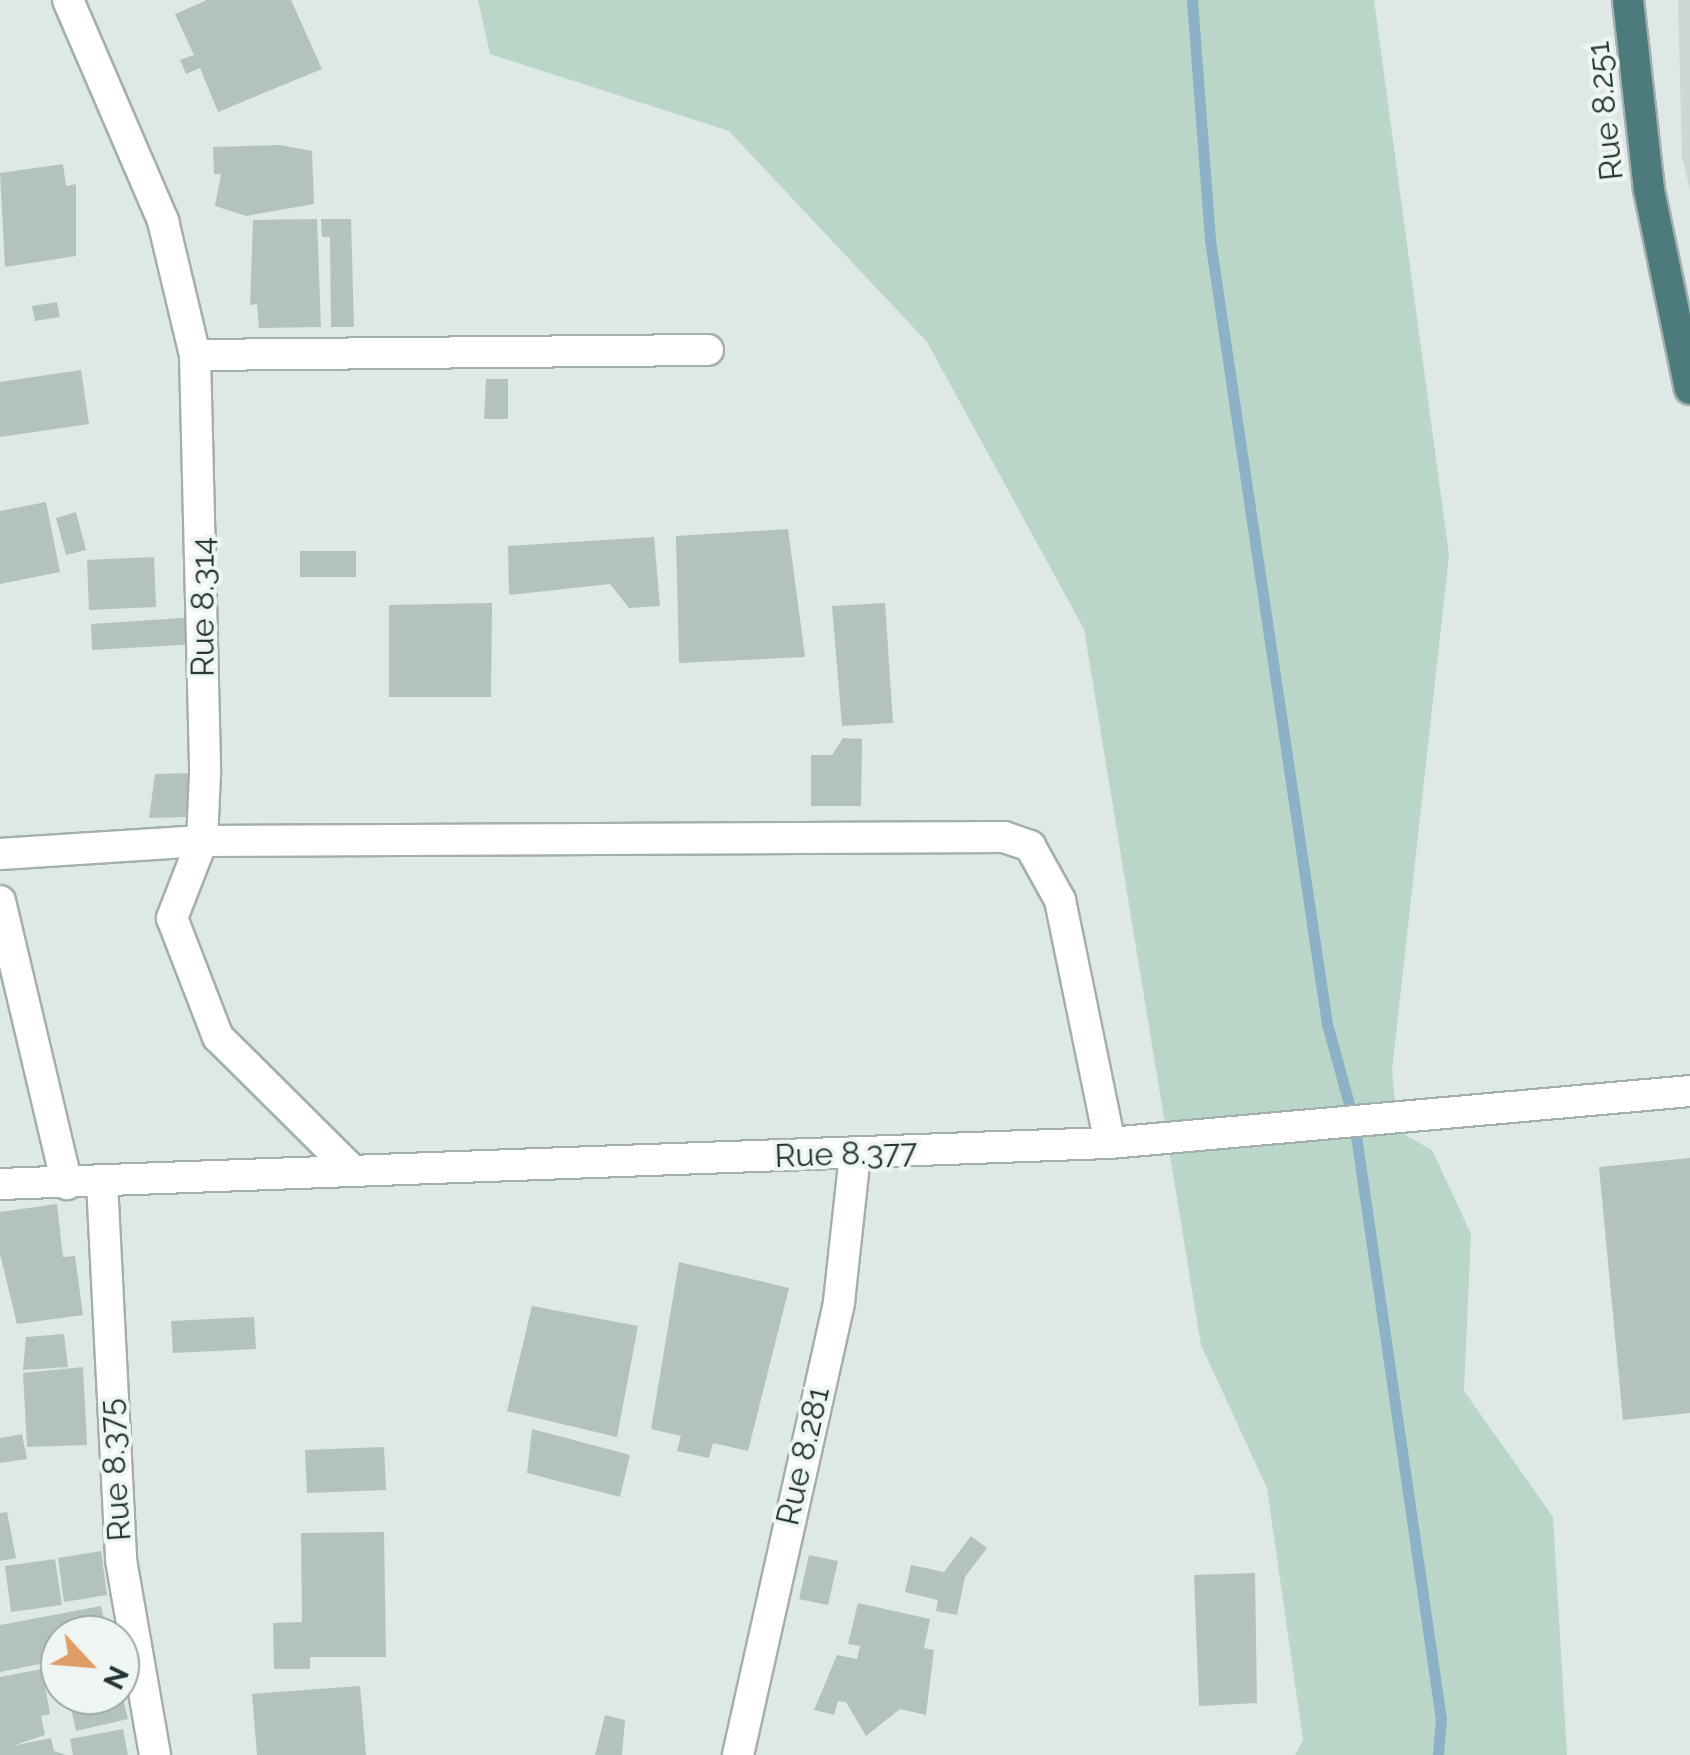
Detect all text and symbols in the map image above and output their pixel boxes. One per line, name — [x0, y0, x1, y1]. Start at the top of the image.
street label: Rue 8.251 — [1579, 40, 1631, 182]
street label: Rue 8.314 — [184, 537, 222, 677]
street label: Rue 8.377 — [774, 1132, 918, 1176]
street label: Rue 8.281 — [768, 1383, 838, 1529]
street label: Rue 8.375 — [91, 1398, 139, 1542]
north arrow — [40, 1615, 140, 1715]
text: N — [96, 1661, 135, 1694]

